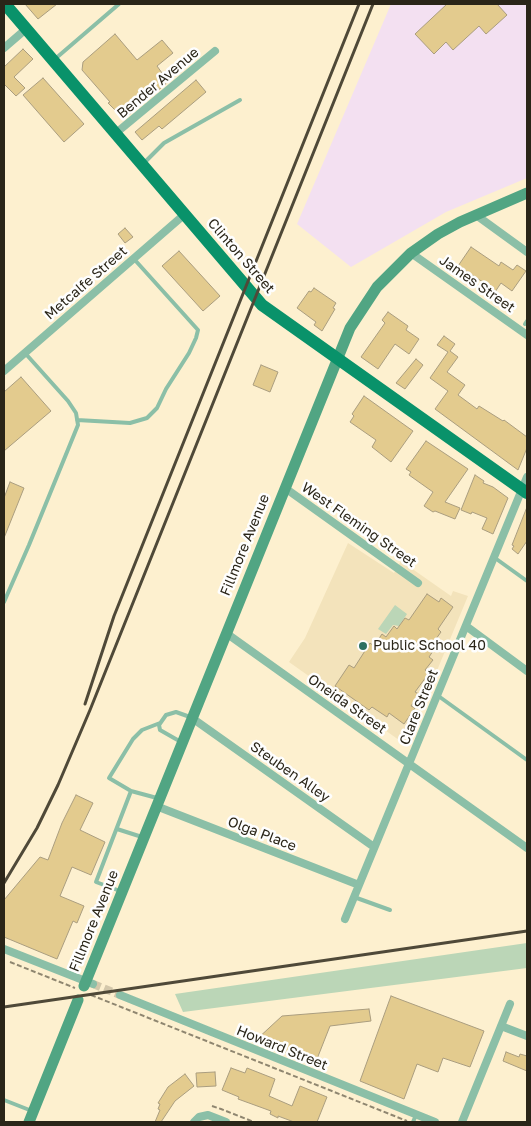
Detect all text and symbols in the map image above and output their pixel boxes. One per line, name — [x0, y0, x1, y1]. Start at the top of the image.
street label: Bender Avenue — [114, 44, 202, 122]
street label: Clinton Street — [204, 215, 278, 297]
street label: Metcalfe Street — [41, 243, 131, 323]
street label: James Street — [436, 252, 518, 316]
street label: West Fleming Street — [298, 479, 420, 571]
street label: Fillmore Avenue — [217, 492, 273, 598]
place label: Public School 40 — [373, 638, 486, 654]
marker: Public School 40 — [357, 640, 369, 652]
street label: Clare Street — [396, 667, 442, 747]
street label: Oneida Street — [304, 671, 390, 737]
street label: Steuben Alley — [247, 738, 333, 806]
street label: Olga Place — [225, 813, 299, 855]
street label: Fillmore Avenue — [66, 868, 122, 974]
street label: Howard Street — [234, 1022, 330, 1074]

